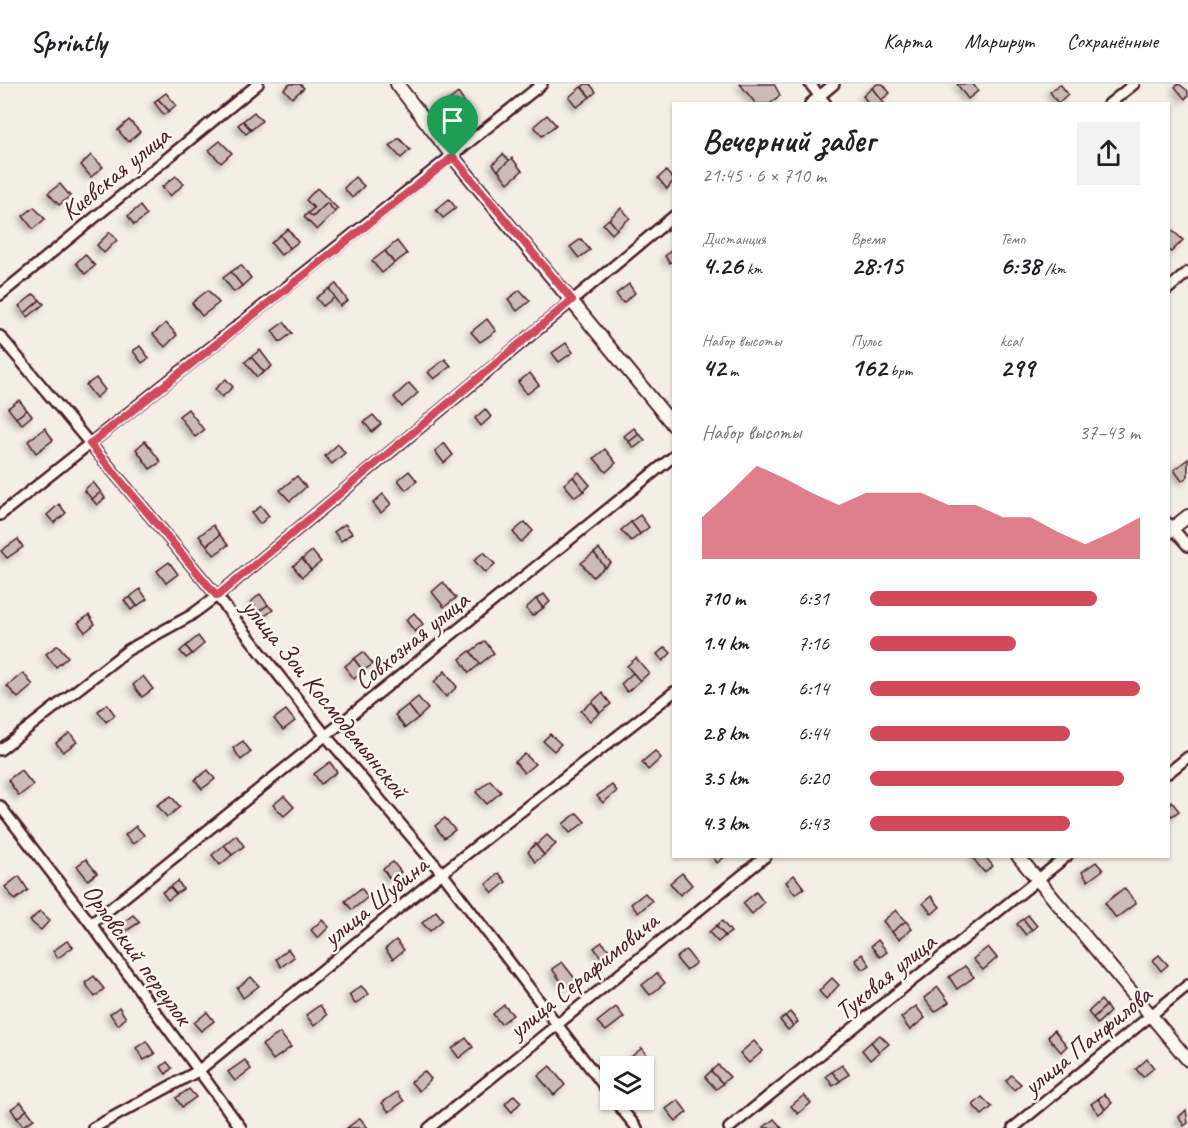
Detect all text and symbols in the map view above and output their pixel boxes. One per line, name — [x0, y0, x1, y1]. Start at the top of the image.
text: Sprintly — [30, 24, 107, 59]
text: Карта — [883, 28, 932, 54]
text: Маршрут — [965, 28, 1034, 54]
text: Сохранённые — [1067, 28, 1158, 54]
pin — [427, 95, 478, 157]
icon: arrive — [436, 104, 469, 137]
street label: Киевская улица — [54, 118, 178, 227]
text: Вечерний забег — [702, 119, 875, 161]
button: share — [1077, 122, 1140, 185]
text: 21:45 · 6 × 710 m — [702, 163, 826, 188]
text: Дистанция — [702, 229, 766, 249]
text: Время — [851, 229, 885, 249]
text: Темп — [1000, 229, 1026, 249]
text: 4.26 — [702, 249, 743, 282]
text: 28:15 — [851, 249, 903, 282]
text: 6:38 — [1000, 249, 1041, 282]
text: km — [743, 259, 762, 279]
text: /km — [1041, 259, 1066, 279]
text: Набор высоты — [702, 331, 781, 351]
text: Пульс — [851, 331, 882, 351]
text: kcal — [1000, 331, 1021, 351]
text: 42 — [702, 351, 725, 384]
text: 162 — [851, 351, 887, 384]
text: 299 — [1000, 351, 1034, 384]
text: m — [725, 361, 738, 381]
text: bpm — [887, 361, 913, 381]
text: Набор высоты — [702, 420, 801, 445]
text: 37–43 m — [1079, 420, 1140, 445]
street label: Совхозная улица — [347, 583, 477, 697]
text: 710 m — [702, 586, 745, 611]
text: 6:31 — [798, 586, 829, 611]
street label: улица Зои Космодемьянской — [233, 590, 418, 807]
text: 1.4 km — [702, 631, 749, 656]
text: 7:16 — [798, 631, 829, 656]
text: 2.1 km — [702, 676, 749, 701]
text: 6:14 — [798, 676, 829, 701]
text: 2.8 km — [702, 721, 749, 746]
text: 6:44 — [798, 721, 829, 746]
text: 3.5 km — [702, 766, 748, 791]
text: 6:20 — [798, 766, 829, 791]
text: 4.3 km — [702, 811, 749, 836]
text: 6:43 — [798, 811, 829, 836]
street label: улица Шубина — [314, 847, 437, 955]
street label: Орловский переулок — [75, 877, 201, 1033]
street label: улица Серафимовича — [500, 903, 667, 1047]
street label: Туковая улица — [828, 925, 944, 1027]
street label: улица Панфилова — [1015, 977, 1160, 1104]
map controls — [600, 1056, 654, 1110]
button: layers — [600, 1056, 654, 1110]

